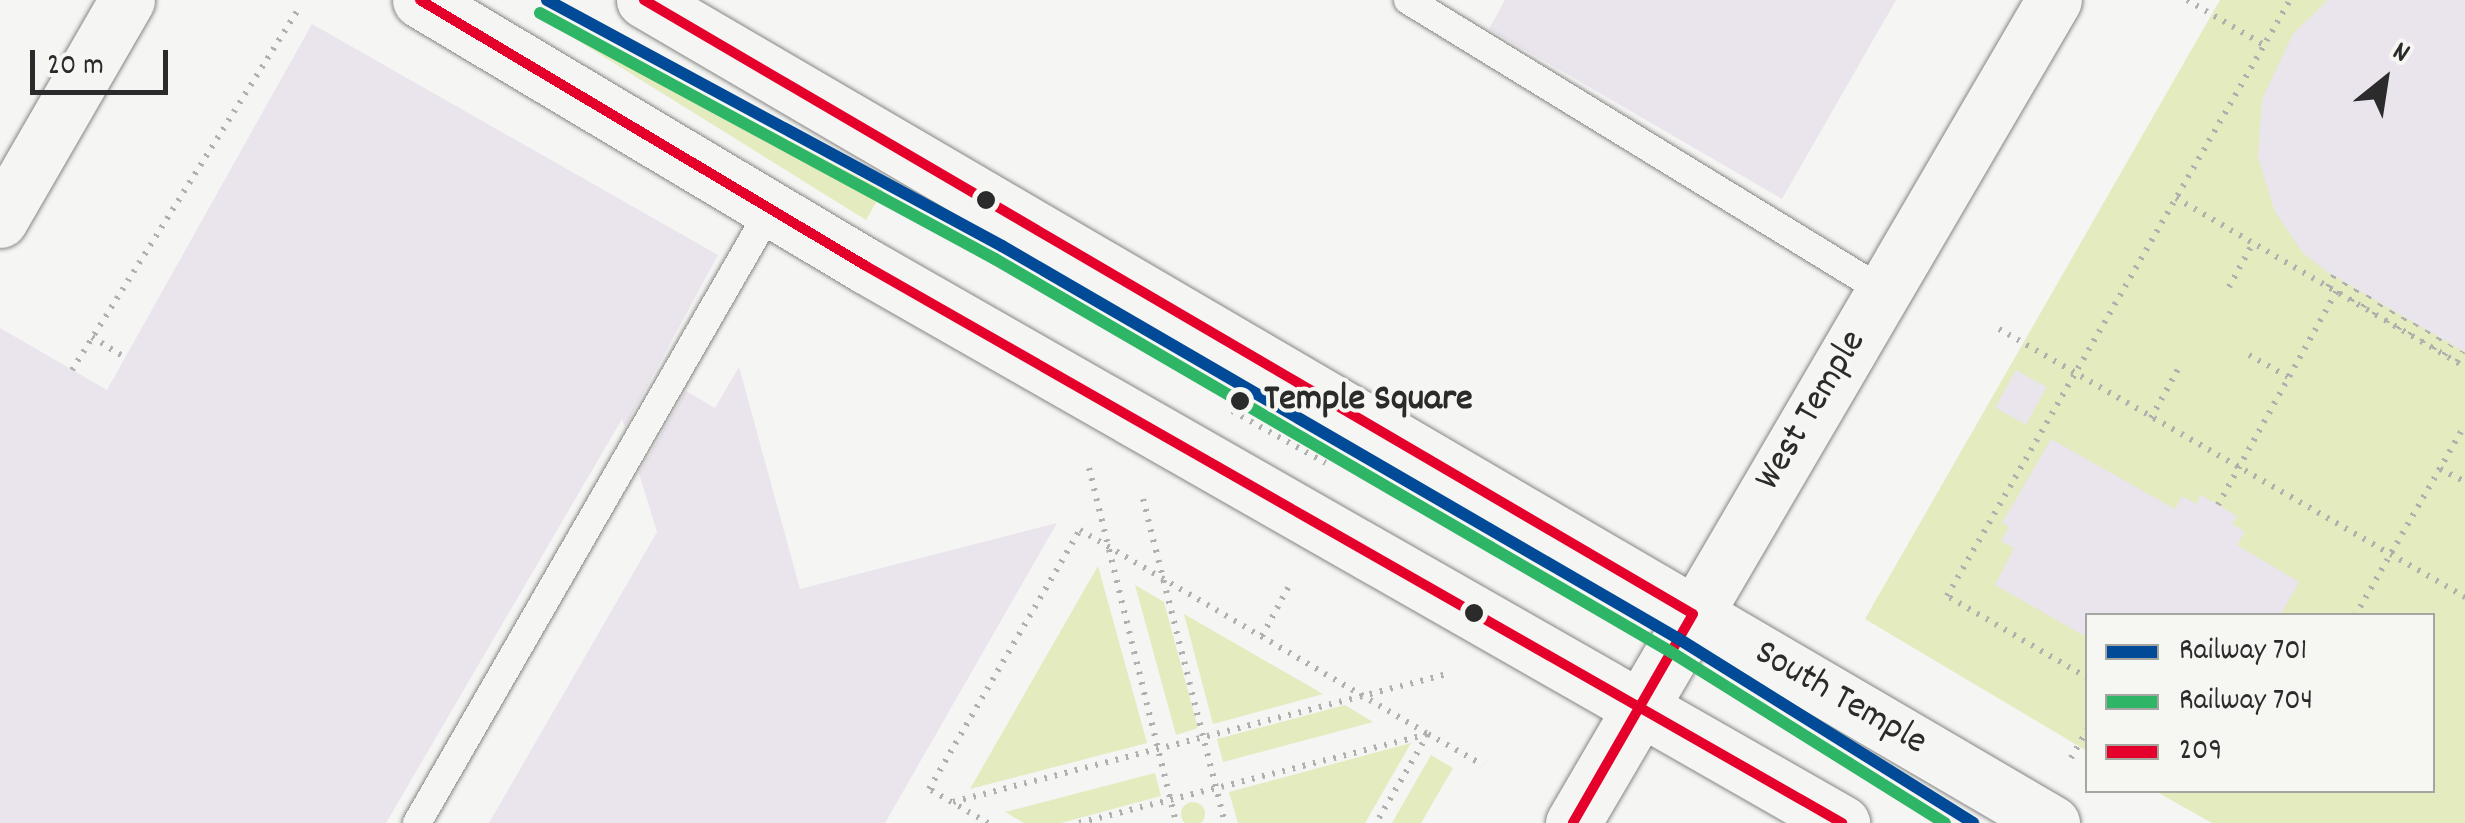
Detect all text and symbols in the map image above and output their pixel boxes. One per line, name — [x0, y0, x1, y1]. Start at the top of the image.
scale bar — [35, 30, 172, 92]
north arrow — [2335, 30, 2435, 130]
text: N — [2384, 33, 2416, 75]
text: 20 m — [47, 46, 104, 89]
unlabelled marker — [976, 190, 996, 210]
street label: West Temple — [1746, 323, 1878, 499]
place label: Temple Square — [1264, 378, 1473, 424]
marker: Temple Square — [1225, 386, 1255, 416]
unlabelled marker — [1464, 603, 1484, 623]
legend — [2085, 613, 2435, 793]
street label: South Temple — [1746, 631, 1934, 767]
text: Railway 701 — [2179, 631, 2307, 674]
text: Railway 704 — [2179, 681, 2313, 724]
text: 209 — [2179, 731, 2222, 774]

